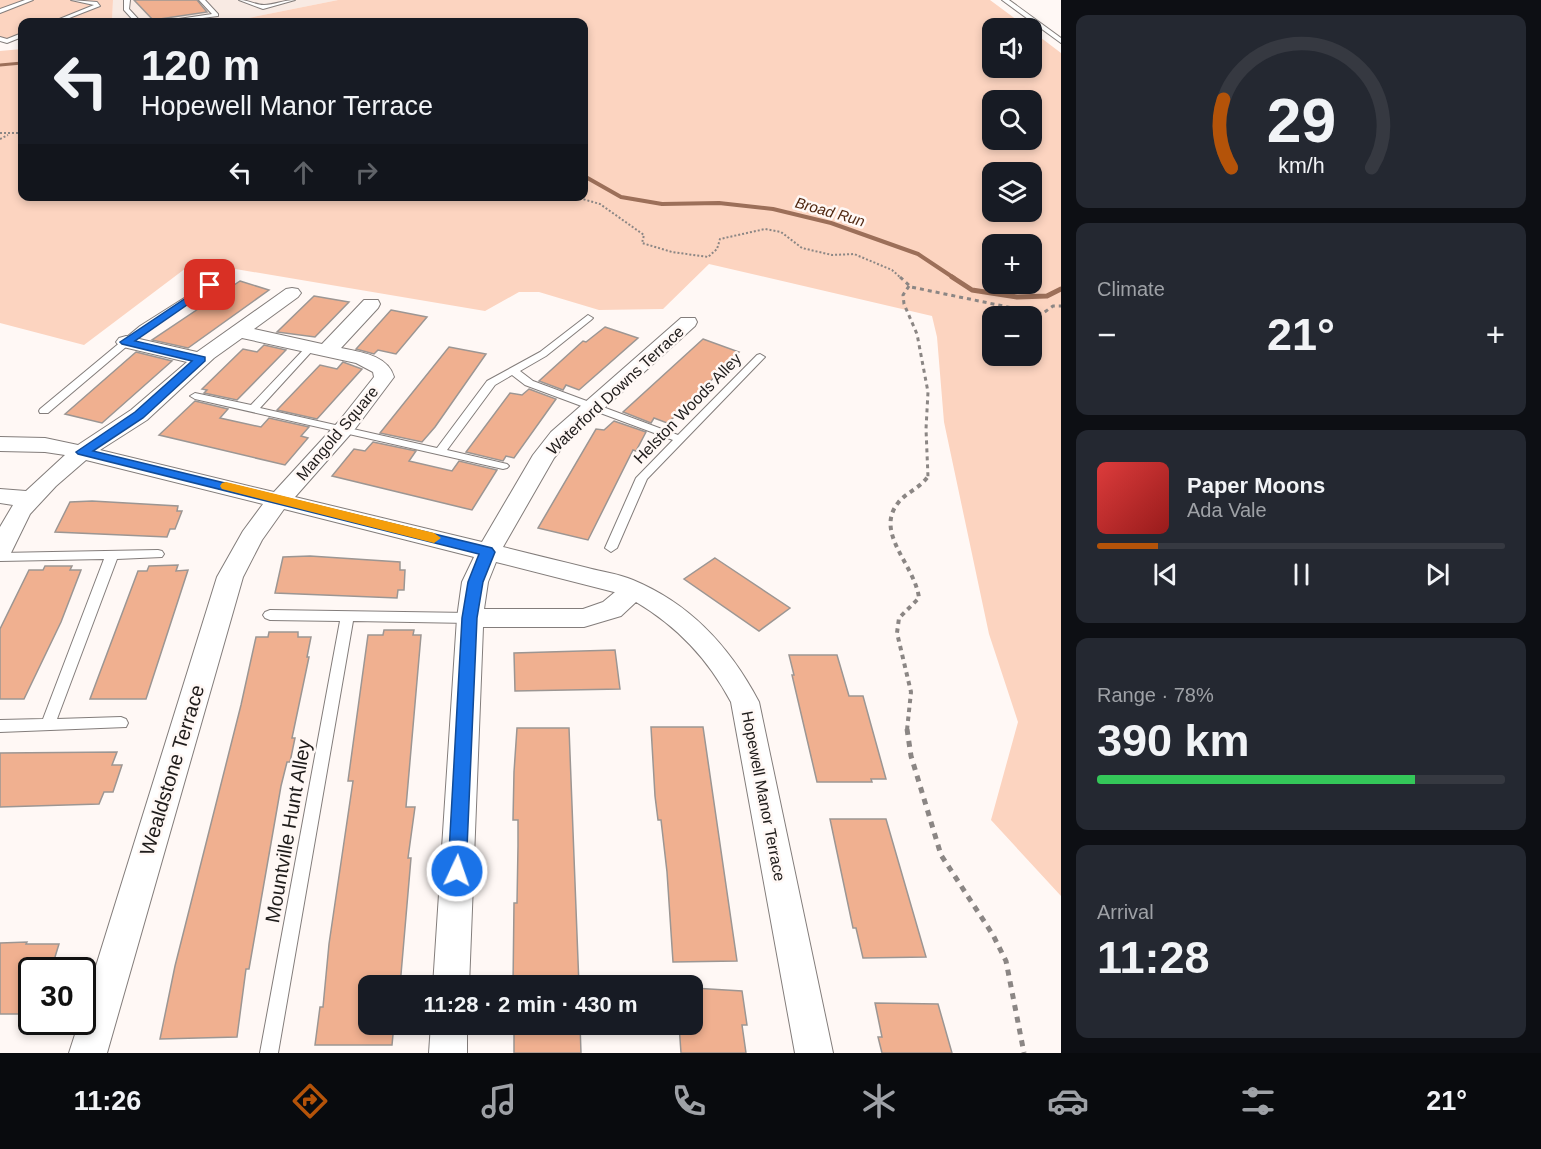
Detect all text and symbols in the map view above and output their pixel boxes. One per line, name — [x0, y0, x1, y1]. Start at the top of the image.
map controls — [982, 18, 1042, 366]
button: sound — [982, 18, 1042, 78]
icon: left — [42, 42, 120, 120]
text: 120 m — [141, 42, 260, 89]
text: 29 — [1266, 86, 1336, 155]
button: search — [982, 90, 1042, 150]
text: Hopewell Manor Terrace — [141, 91, 433, 121]
text: km/h — [1278, 155, 1324, 179]
icon: left — [224, 156, 257, 189]
icon: ahead — [287, 156, 320, 189]
icon: right — [350, 156, 383, 189]
button: layers — [982, 162, 1042, 222]
water label: Broad Run — [793, 193, 867, 230]
button: + — [982, 234, 1042, 294]
pin — [184, 259, 235, 310]
icon: arrive — [193, 268, 226, 301]
text: Climate — [1097, 278, 1165, 300]
button: − — [982, 306, 1042, 366]
text: 21° — [1267, 309, 1335, 360]
text: − — [1097, 316, 1116, 353]
text: + — [1486, 316, 1505, 353]
street label: Waterford Downs Terrace — [544, 323, 687, 458]
street label: Helston Woods Alley — [630, 350, 744, 467]
street label: Mangold Square — [293, 383, 382, 484]
text: Paper Moons — [1187, 473, 1325, 498]
text: Ada Vale — [1187, 499, 1267, 521]
icon: previous — [1149, 558, 1182, 591]
icon: pause — [1285, 558, 1318, 591]
icon: next — [1421, 558, 1454, 591]
street label: Wealdstone Terrace — [136, 682, 208, 858]
text: Range · 78% — [1097, 684, 1214, 706]
street label: Hopewell Manor Terrace — [739, 710, 788, 883]
text: 390 km — [1097, 715, 1250, 766]
street label: Mountville Hunt Alley — [261, 738, 315, 924]
position arrow — [425, 839, 489, 903]
text: Arrival — [1097, 901, 1154, 923]
text: 11:28 — [1097, 932, 1210, 983]
speed limit sign: 30 — [18, 957, 96, 1035]
text: 11:28 · 2 min · 430 m — [424, 992, 638, 1017]
icon: directions — [289, 1080, 331, 1122]
icon: music — [478, 1080, 520, 1122]
icon: phone — [668, 1080, 710, 1122]
icon: climate — [858, 1080, 900, 1122]
icon: car — [1047, 1080, 1089, 1122]
icon: filters — [1237, 1080, 1279, 1122]
text: 11:26 — [74, 1086, 141, 1116]
text: 21° — [1426, 1086, 1467, 1116]

